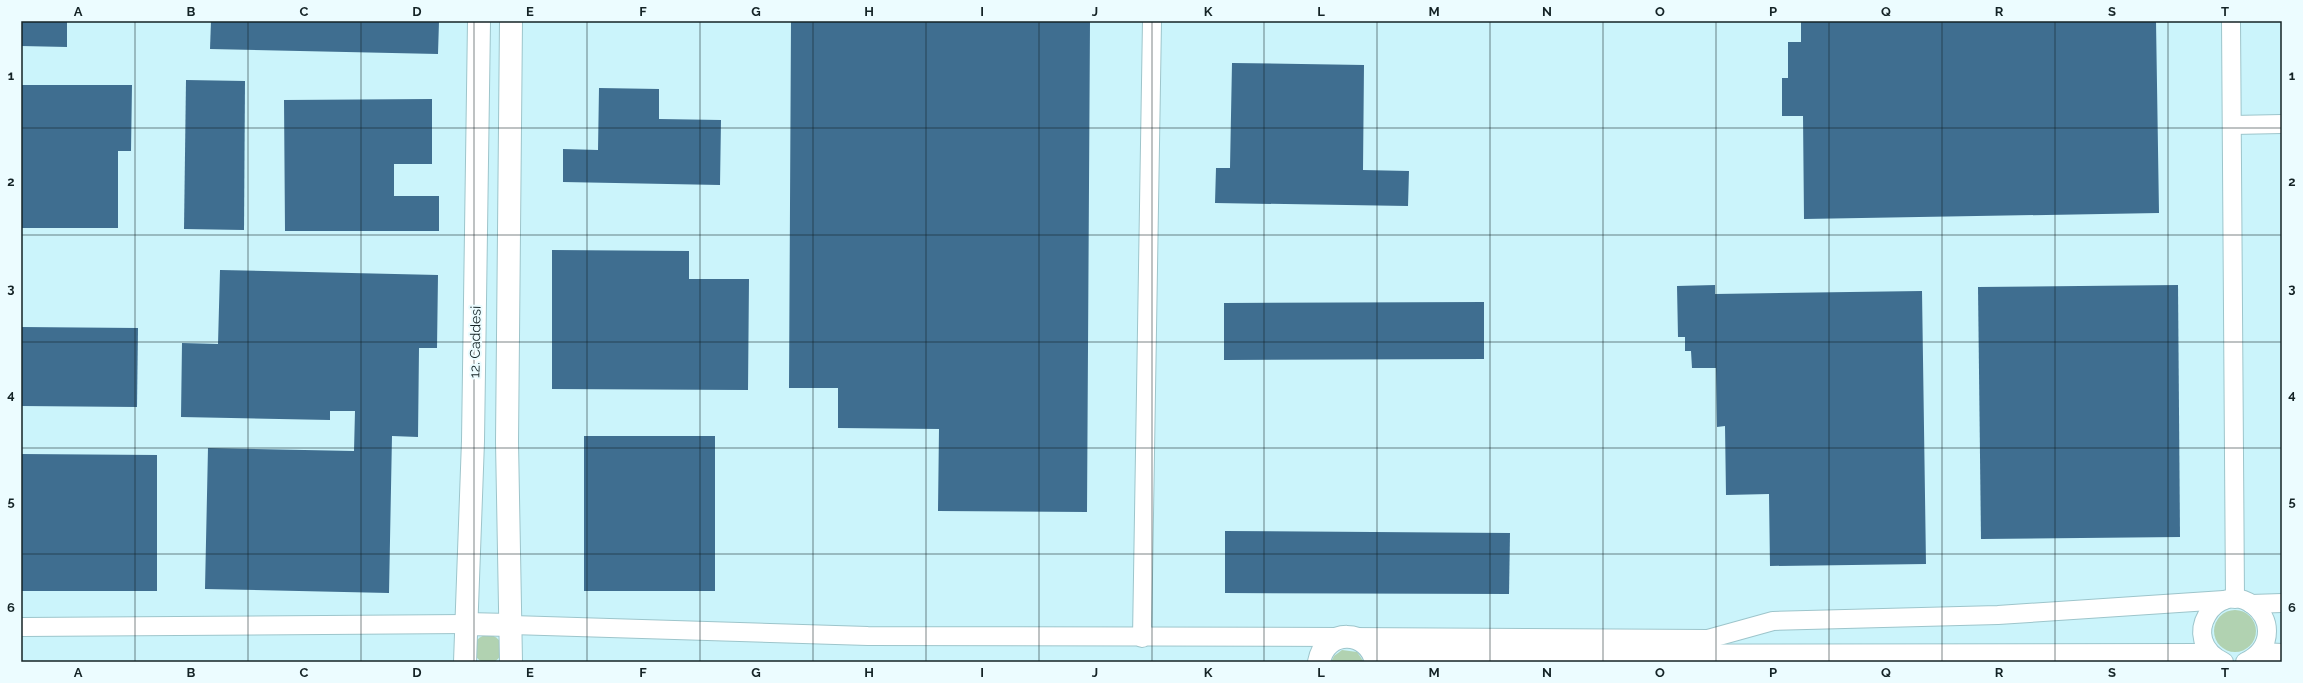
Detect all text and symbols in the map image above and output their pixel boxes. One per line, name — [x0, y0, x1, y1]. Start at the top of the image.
text: A — [74, 4, 83, 19]
text: B — [187, 4, 196, 19]
text: C — [300, 4, 309, 19]
text: D — [412, 4, 422, 19]
text: E — [526, 4, 534, 19]
text: F — [639, 4, 647, 19]
text: G — [751, 4, 761, 19]
text: H — [864, 4, 874, 19]
text: I — [980, 4, 984, 19]
text: J — [1092, 4, 1098, 19]
text: K — [1204, 4, 1213, 19]
text: L — [1317, 4, 1325, 19]
text: M — [1428, 4, 1440, 19]
text: N — [1542, 4, 1552, 19]
text: O — [1655, 4, 1665, 19]
text: P — [1769, 4, 1777, 19]
text: Q — [1881, 4, 1891, 19]
text: R — [1995, 4, 2004, 19]
text: S — [2108, 4, 2116, 19]
text: T — [2221, 4, 2229, 19]
text: 1 — [8, 68, 15, 83]
text: 1 — [2289, 68, 2296, 83]
text: 2 — [7, 174, 15, 189]
text: 2 — [2288, 174, 2296, 189]
text: 3 — [7, 281, 15, 296]
text: 3 — [2288, 281, 2296, 296]
street label: 12. Caddesi — [466, 306, 484, 378]
text: 4 — [7, 387, 15, 402]
text: 4 — [2288, 387, 2296, 402]
text: 5 — [7, 494, 15, 509]
text: 5 — [2288, 494, 2296, 509]
text: 6 — [7, 600, 15, 615]
text: 6 — [2288, 600, 2296, 615]
text: A — [74, 665, 83, 680]
text: B — [187, 665, 196, 680]
text: C — [300, 665, 309, 680]
text: D — [412, 665, 422, 680]
text: E — [526, 665, 534, 680]
text: F — [639, 665, 647, 680]
text: G — [751, 665, 761, 680]
text: H — [864, 665, 874, 680]
text: I — [980, 665, 984, 680]
text: J — [1092, 665, 1098, 680]
text: K — [1204, 665, 1213, 680]
text: L — [1317, 665, 1325, 680]
text: M — [1428, 665, 1440, 680]
text: N — [1542, 665, 1552, 680]
text: O — [1655, 665, 1665, 680]
text: P — [1769, 665, 1777, 680]
text: Q — [1881, 665, 1891, 680]
text: R — [1995, 665, 2004, 680]
text: S — [2108, 665, 2116, 680]
text: T — [2221, 665, 2229, 680]

